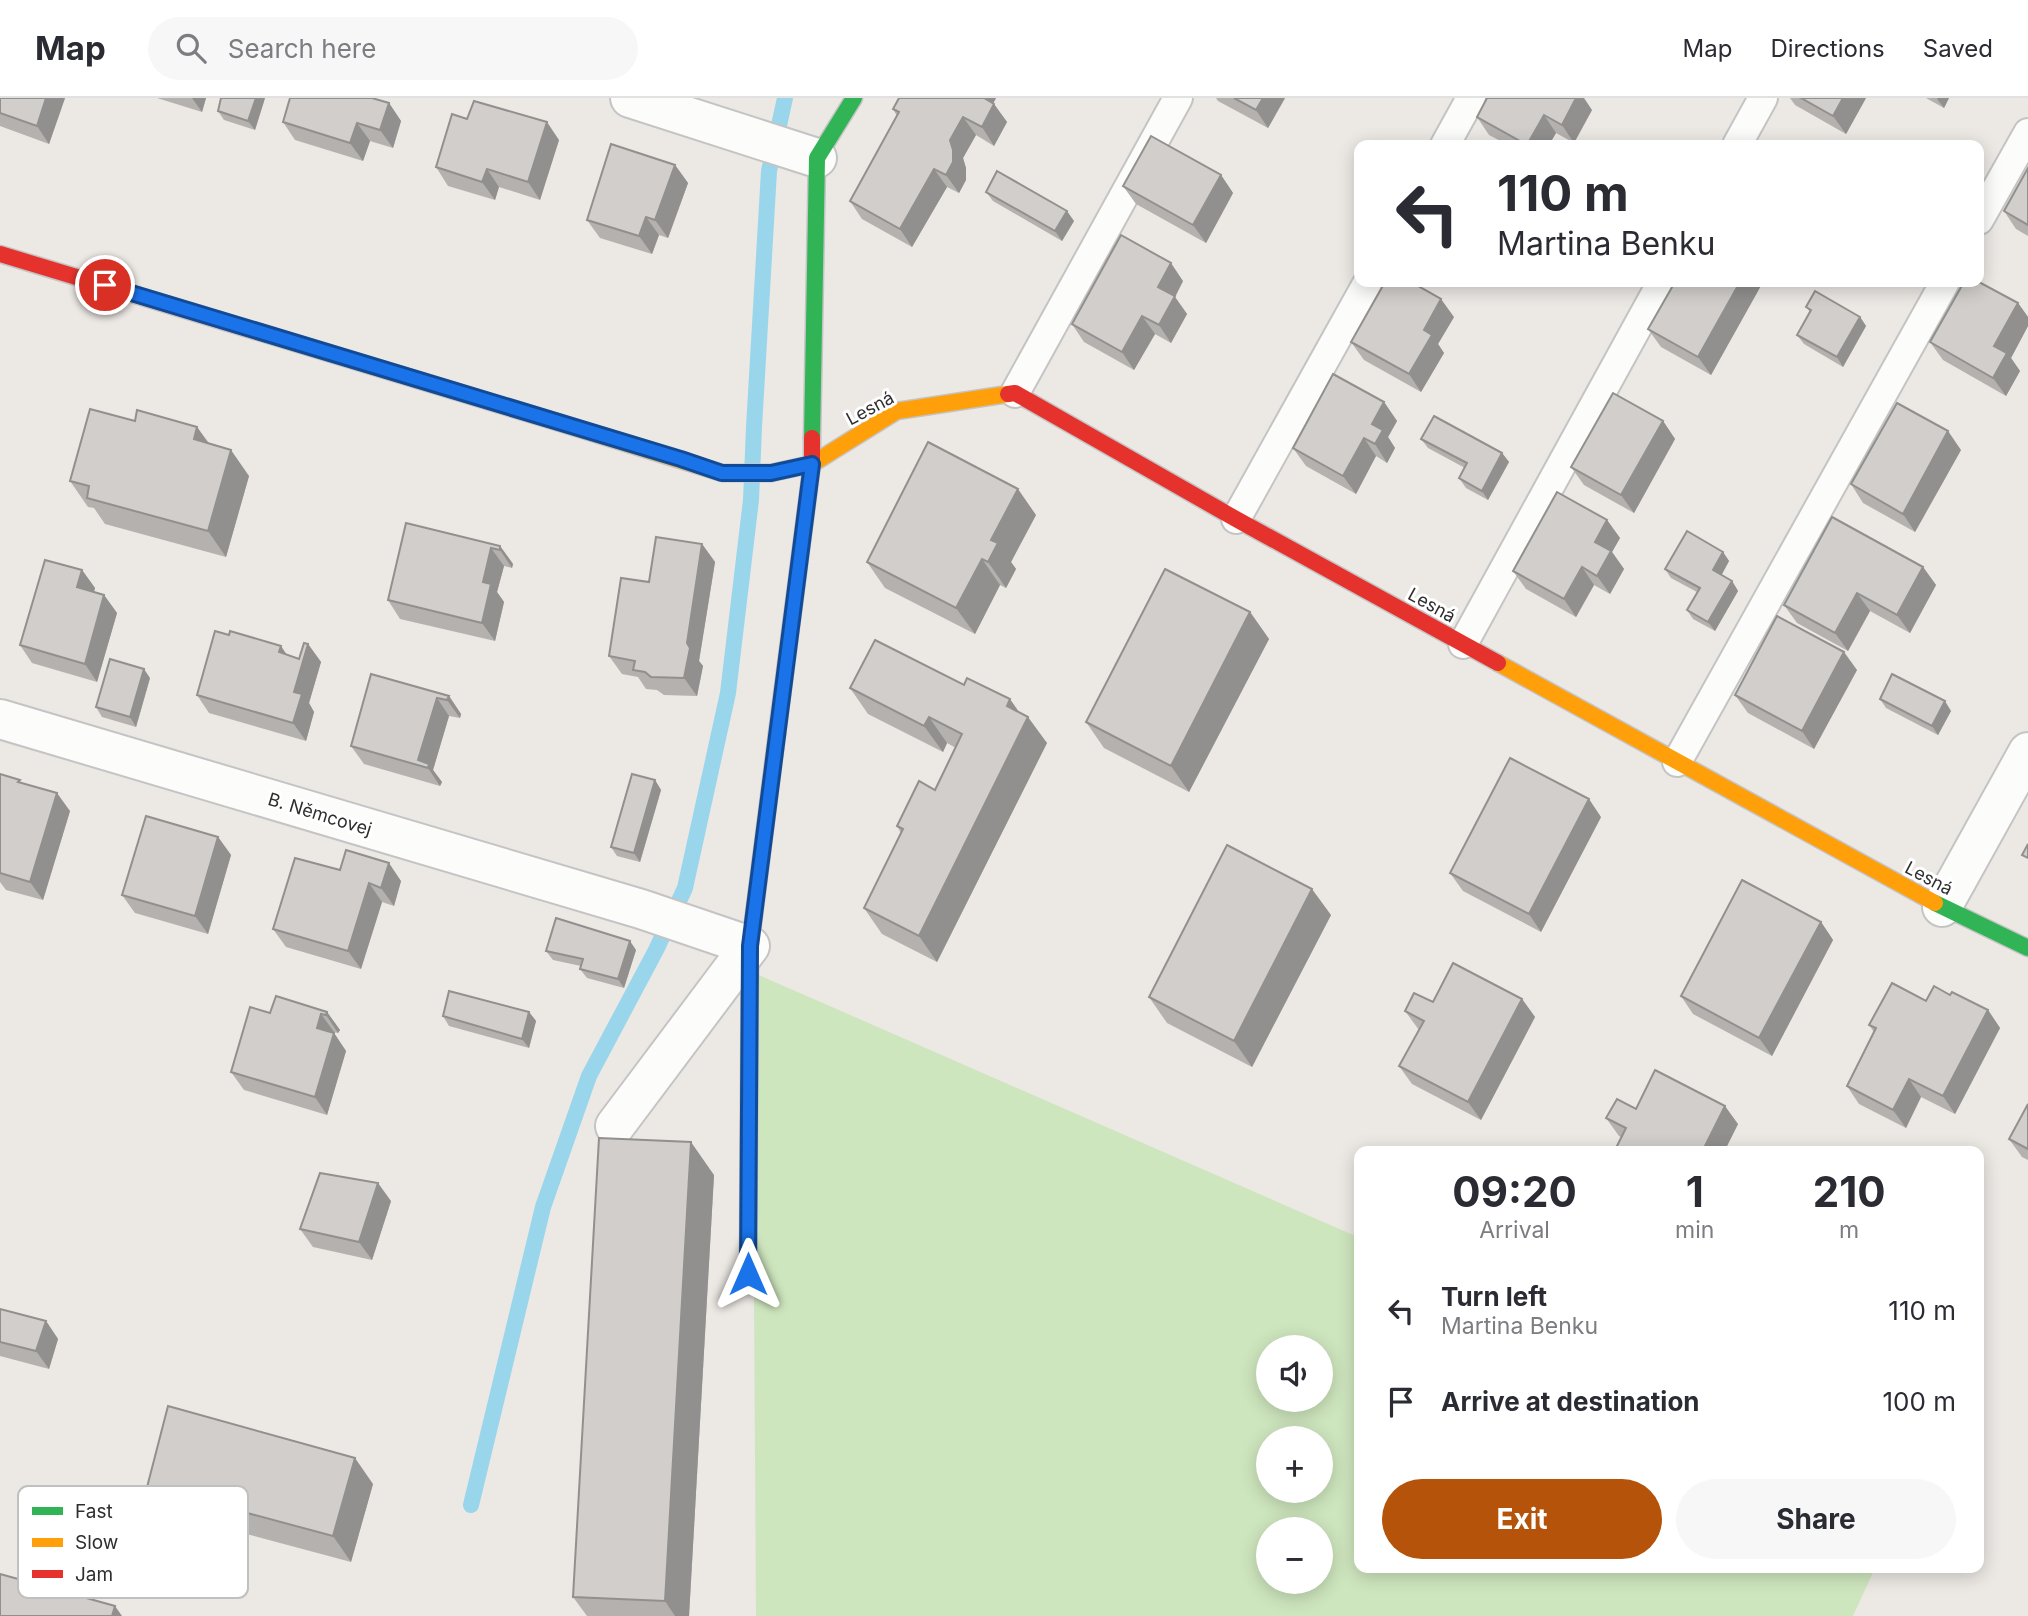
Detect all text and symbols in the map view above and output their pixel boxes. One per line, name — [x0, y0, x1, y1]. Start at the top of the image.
search box — [148, 17, 638, 80]
text: Map — [35, 28, 106, 68]
icon: search — [172, 29, 210, 67]
text: Search here — [228, 33, 376, 64]
text: Map — [1683, 34, 1732, 63]
text: Directions — [1770, 34, 1885, 63]
text: Saved — [1923, 34, 1993, 63]
text: 110 m — [1497, 164, 1629, 223]
icon: left — [1382, 168, 1473, 259]
text: Martina Benku — [1497, 224, 1716, 263]
pin — [75, 255, 135, 315]
icon: arrive — [86, 266, 124, 304]
street label: Lesná — [843, 387, 897, 429]
street label: Lesná — [1405, 583, 1459, 627]
street label: B. Němcovej — [266, 788, 374, 840]
street label: Lesná — [1902, 857, 1956, 899]
text: 09:20 — [1452, 1166, 1577, 1217]
text: 1 — [1686, 1166, 1704, 1217]
text: 210 — [1813, 1166, 1886, 1217]
text: Arrival — [1479, 1216, 1550, 1244]
text: min — [1675, 1216, 1714, 1244]
text: m — [1839, 1216, 1859, 1244]
position arrow — [711, 1237, 785, 1311]
text: Turn left — [1441, 1281, 1547, 1312]
icon: left — [1382, 1292, 1420, 1330]
text: 110 m — [1888, 1295, 1956, 1326]
text: Martina Benku — [1441, 1312, 1598, 1340]
map controls — [1256, 1335, 1333, 1594]
button: sound — [1256, 1335, 1333, 1412]
icon: arrive — [1382, 1383, 1420, 1421]
text: Arrive at destination — [1441, 1386, 1700, 1417]
text: 100 m — [1883, 1386, 1956, 1417]
button: + — [1256, 1426, 1333, 1503]
button: Exit — [1382, 1479, 1662, 1559]
button: Share — [1676, 1479, 1956, 1559]
legend — [18, 1486, 248, 1598]
text: Fast — [75, 1500, 113, 1523]
button: − — [1256, 1517, 1333, 1594]
text: Slow — [75, 1531, 118, 1554]
text: Jam — [75, 1563, 113, 1586]

